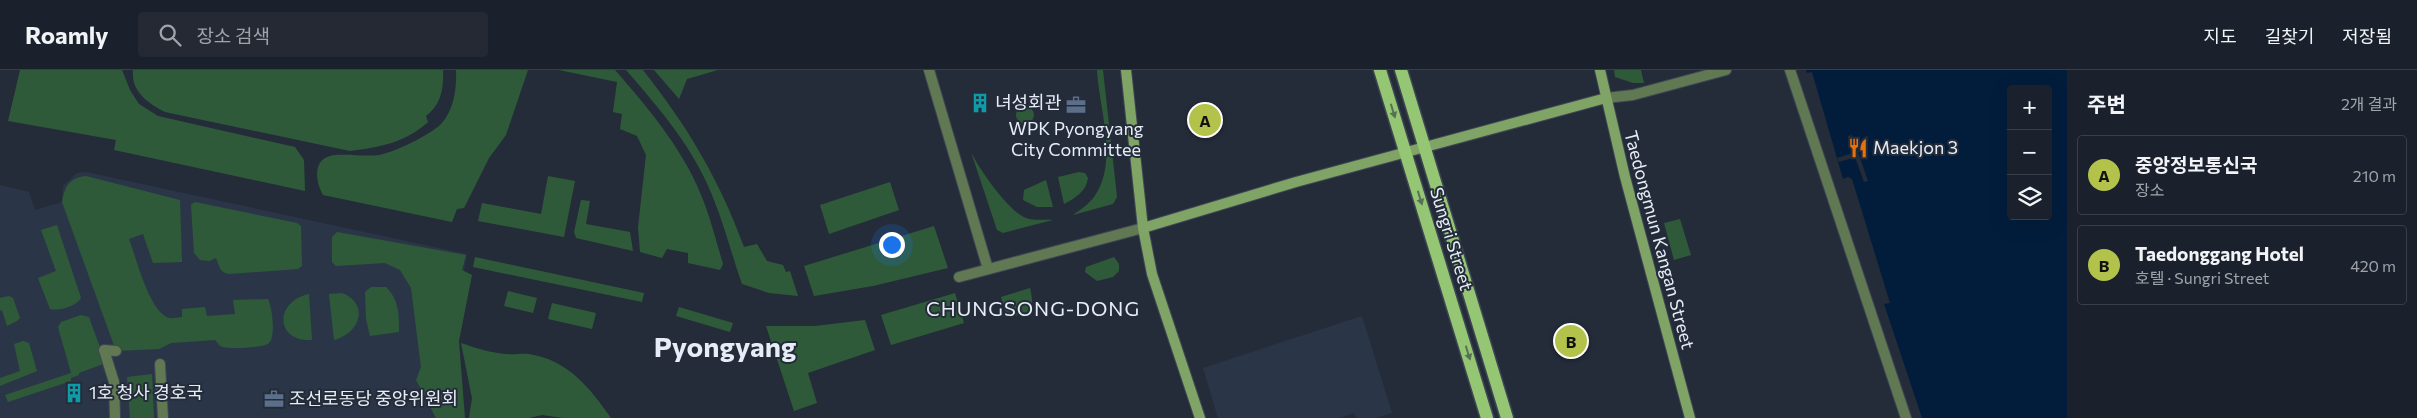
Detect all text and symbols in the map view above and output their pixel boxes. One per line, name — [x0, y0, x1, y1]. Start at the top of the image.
search box — [138, 12, 488, 57]
text: Roamly — [25, 20, 108, 49]
icon: search — [156, 21, 184, 49]
text: 장소 검색 — [196, 24, 270, 47]
text: 지도 — [2204, 25, 2237, 47]
text: 길찾기 — [2265, 25, 2314, 47]
text: 저장됨 — [2342, 25, 2392, 47]
map controls — [2007, 85, 2052, 220]
button: + — [2007, 85, 2052, 130]
place label: 녀성회관 — [995, 91, 1062, 113]
text: 주변 — [2087, 91, 2126, 116]
building icon: 녀성회관 — [969, 92, 991, 114]
office icon: WPK Pyongyang City Committee — [1065, 94, 1087, 116]
text: 2개 결과 — [2341, 94, 2397, 113]
pin: A — [1189, 101, 1221, 139]
one-way arrow — [1389, 103, 1397, 118]
place label: WPK Pyongyang City Committee — [1009, 117, 1144, 160]
street label: Taedongmun Kangan Street — [1620, 128, 1700, 351]
button: − — [2007, 130, 2052, 175]
place label: Maekjon 3 — [1873, 136, 1958, 158]
restaurant icon: Maekjon 3 — [1847, 137, 1869, 159]
text: 중앙정보통신국 — [2135, 153, 2257, 176]
text: A — [2098, 166, 2110, 185]
text: 210 m — [2353, 166, 2396, 185]
button: layers — [2007, 175, 2052, 220]
text: 장소 — [2135, 180, 2164, 199]
street label: Sungri Street — [1426, 184, 1478, 293]
one-way arrow — [1416, 191, 1424, 206]
your location — [879, 232, 905, 258]
text: Taedonggang Hotel — [2135, 242, 2304, 265]
text: B — [2099, 256, 2109, 275]
text: 420 m — [2350, 256, 2396, 275]
text: 호텔 · Sungri Street — [2135, 268, 2269, 287]
district label: CHUNGSONG-DONG — [926, 296, 1140, 320]
pin: B — [1555, 322, 1587, 360]
district label: Pyongyang — [654, 329, 796, 363]
one-way arrow — [1464, 346, 1472, 361]
place label: 1호 청사 경호국 — [89, 381, 203, 403]
building icon: 1호 청사 경호국 — [63, 382, 85, 404]
place label: 조선로동당 중앙위원회 — [289, 387, 458, 409]
office icon: 조선로동당 중앙위원회 — [263, 388, 285, 410]

